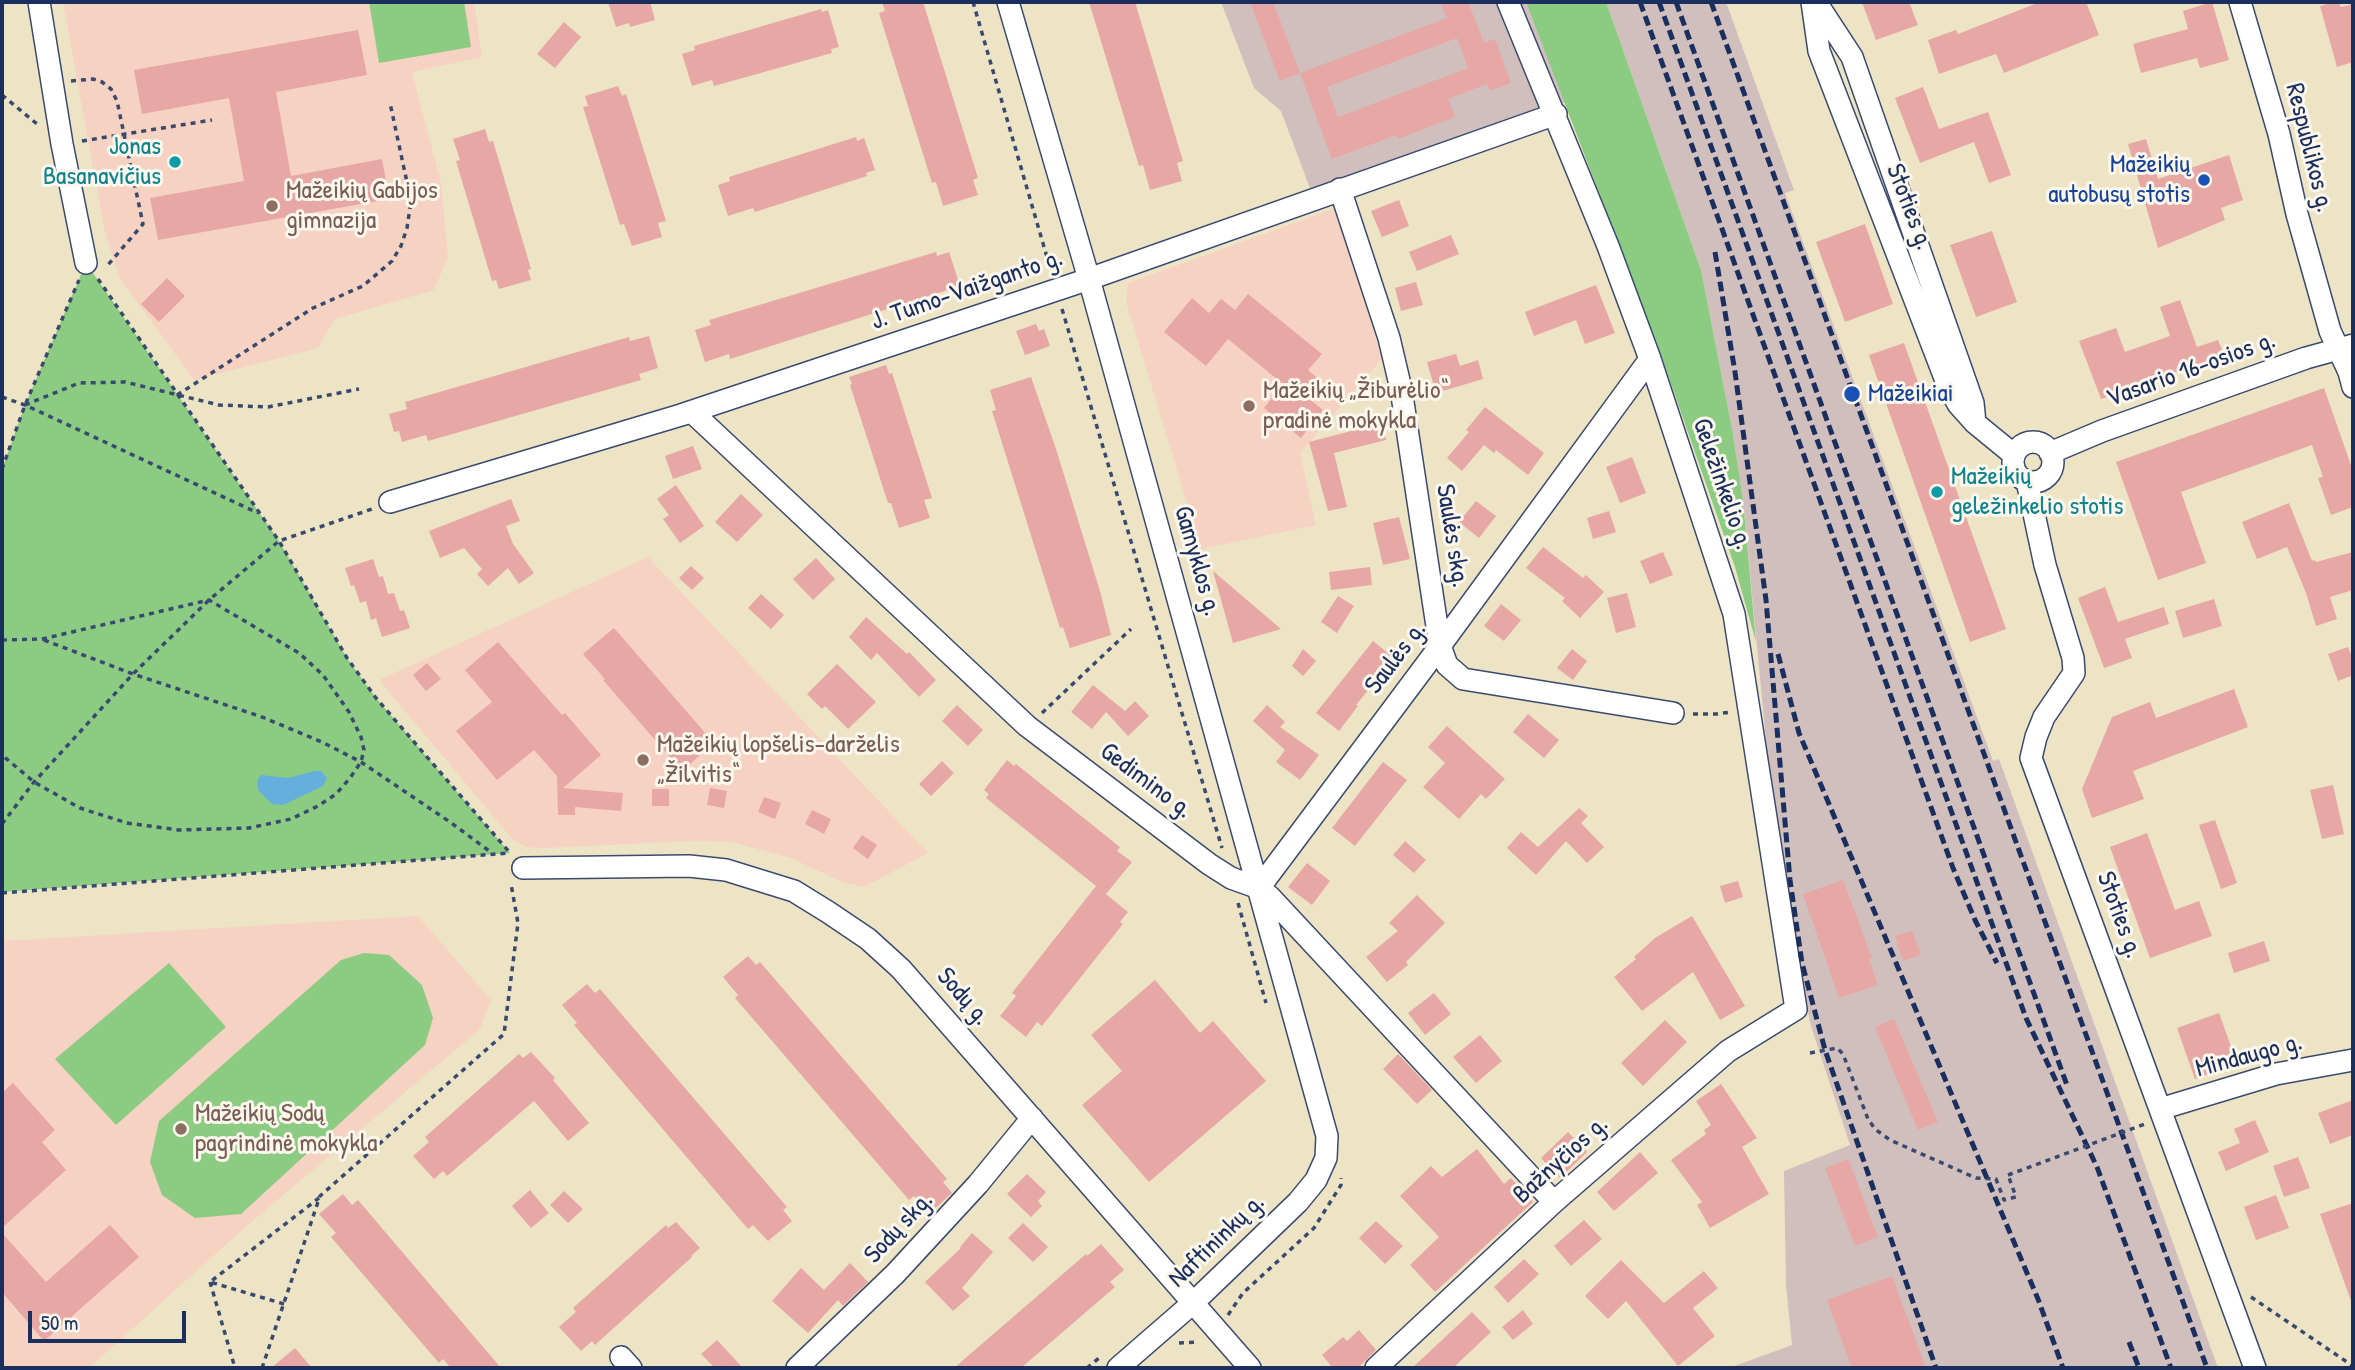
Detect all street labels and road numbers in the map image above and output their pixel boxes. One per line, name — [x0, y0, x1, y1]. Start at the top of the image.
street label: Respublikos g. — [2278, 80, 2340, 216]
street label: Stoties g. — [1878, 160, 1940, 254]
street label: J. Tumo-Vaižganto g. — [867, 243, 1067, 337]
street label: Vasario 16-osios g. — [2102, 325, 2280, 415]
street label: Geležinkelio g. — [1685, 415, 1759, 553]
street label: Saulės skg. — [1428, 482, 1476, 590]
street label: Gamyklos g. — [1166, 503, 1228, 619]
street label: Saulės g. — [1359, 616, 1433, 700]
street label: Gedimino g. — [1094, 736, 1198, 826]
street label: Stoties g. — [2089, 868, 2149, 962]
street label: Sodų g. — [930, 962, 996, 1032]
street label: Mindaugo g. — [2192, 1027, 2306, 1085]
street label: Bažnyčios g. — [1507, 1109, 1615, 1211]
street label: Sodų skg. — [858, 1186, 940, 1270]
street label: Naftininkų g. — [1162, 1187, 1272, 1295]

